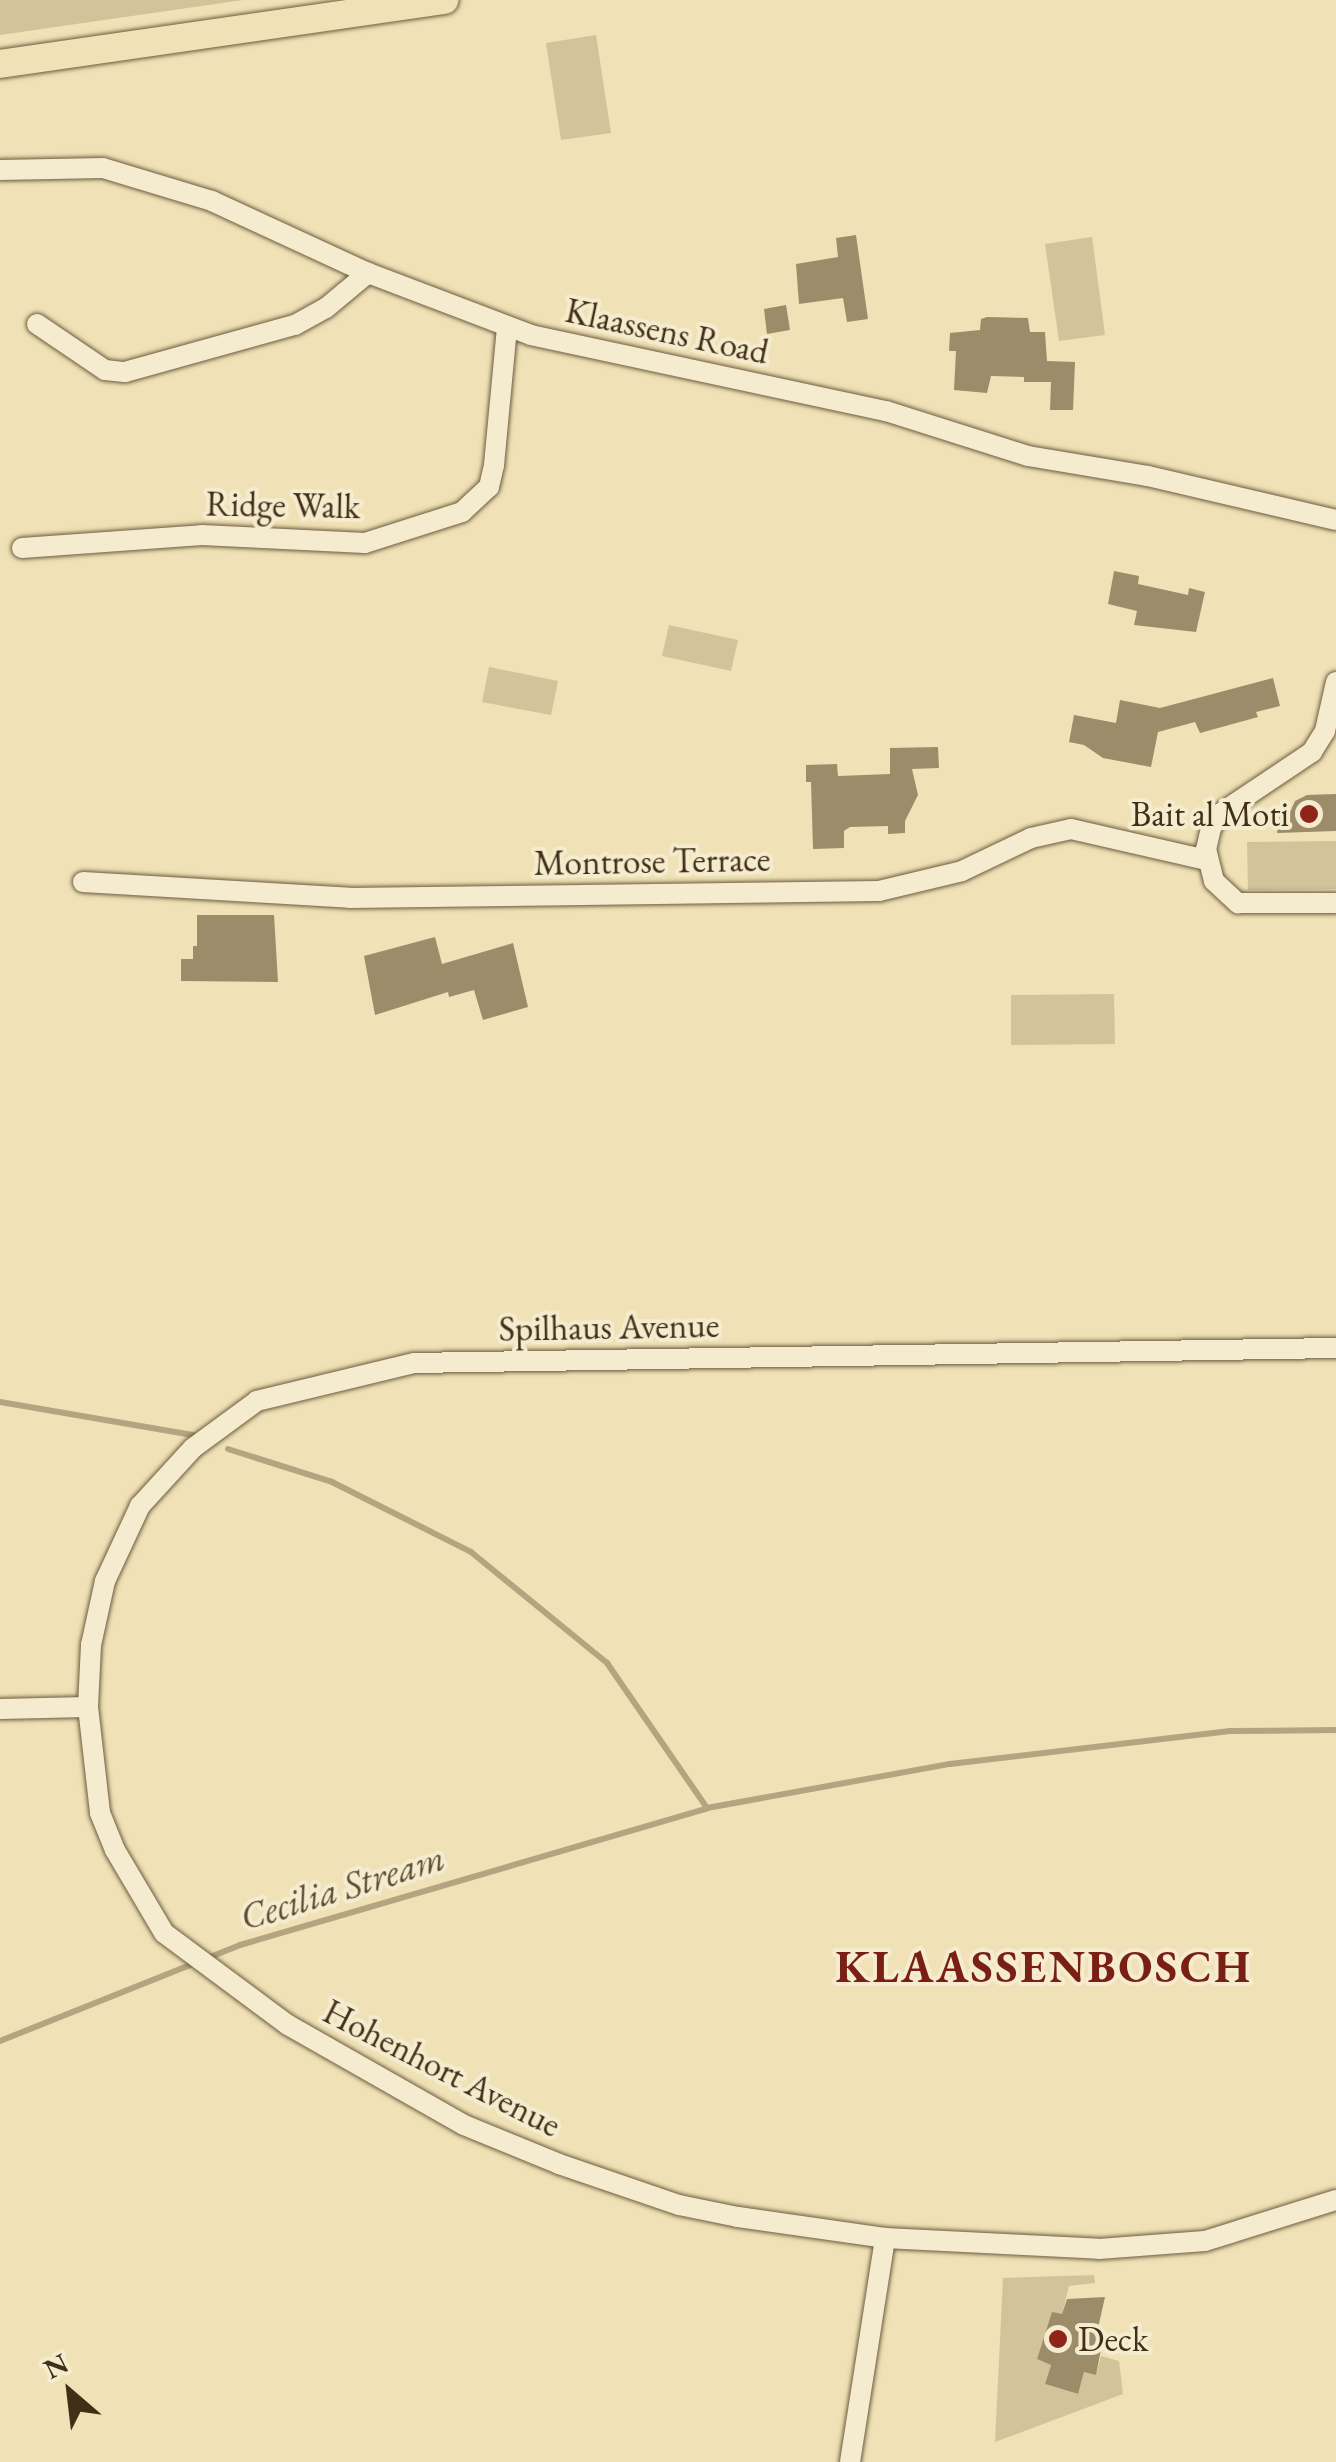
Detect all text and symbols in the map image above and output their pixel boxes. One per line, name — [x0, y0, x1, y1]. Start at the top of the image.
street label: Klaassens Road — [562, 289, 772, 373]
street label: Ridge Walk — [205, 483, 361, 527]
place label: Bait al Moti — [1131, 793, 1289, 835]
marker: Bait al Moti — [1298, 803, 1320, 825]
street label: Montrose Terrace — [533, 838, 771, 884]
street label: Spilhaus Avenue — [498, 1304, 720, 1350]
water label: Cecilia Stream — [234, 1834, 450, 1940]
district label: KLAASSENBOSCH — [835, 1940, 1253, 1994]
street label: Hohenhort Avenue — [316, 1990, 568, 2146]
place label: Deck — [1078, 2318, 1148, 2360]
marker: Deck — [1047, 2328, 1069, 2350]
north arrow — [20, 2342, 120, 2442]
text: N — [37, 2344, 74, 2387]

